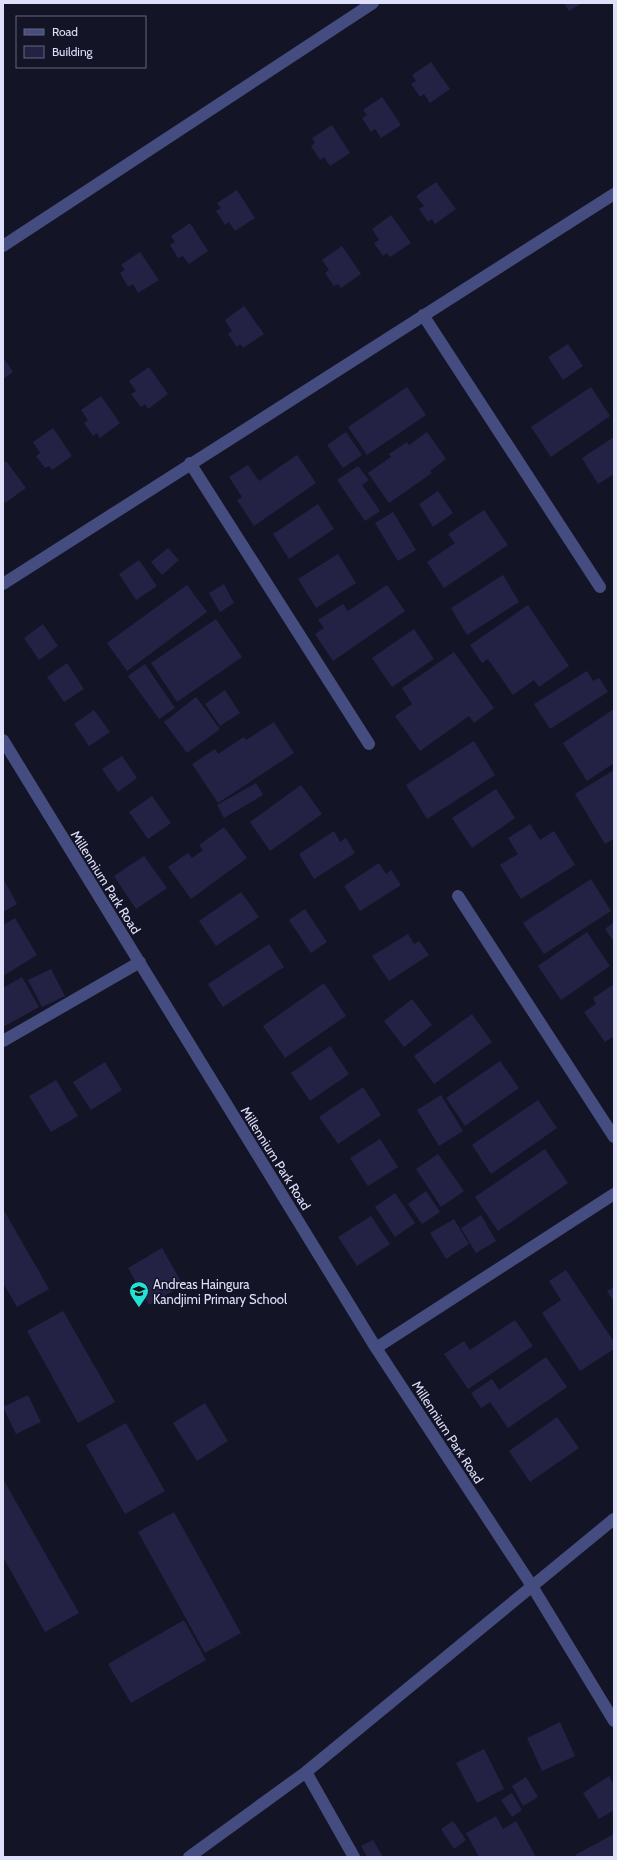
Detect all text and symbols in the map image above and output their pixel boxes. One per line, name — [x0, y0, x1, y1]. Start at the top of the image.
legend — [16, 16, 146, 68]
text: Road — [52, 24, 78, 39]
text: Building — [52, 44, 94, 59]
street label: Millennium Park Road — [68, 827, 144, 937]
street label: Millennium Park Road — [238, 1103, 314, 1213]
place label: Andreas Haingura Kandjimi Primary School — [153, 1276, 287, 1308]
school or university icon: Andreas Haingura Kandjimi Primary School — [128, 1280, 150, 1308]
street label: Millennium Park Road — [409, 1378, 487, 1486]

